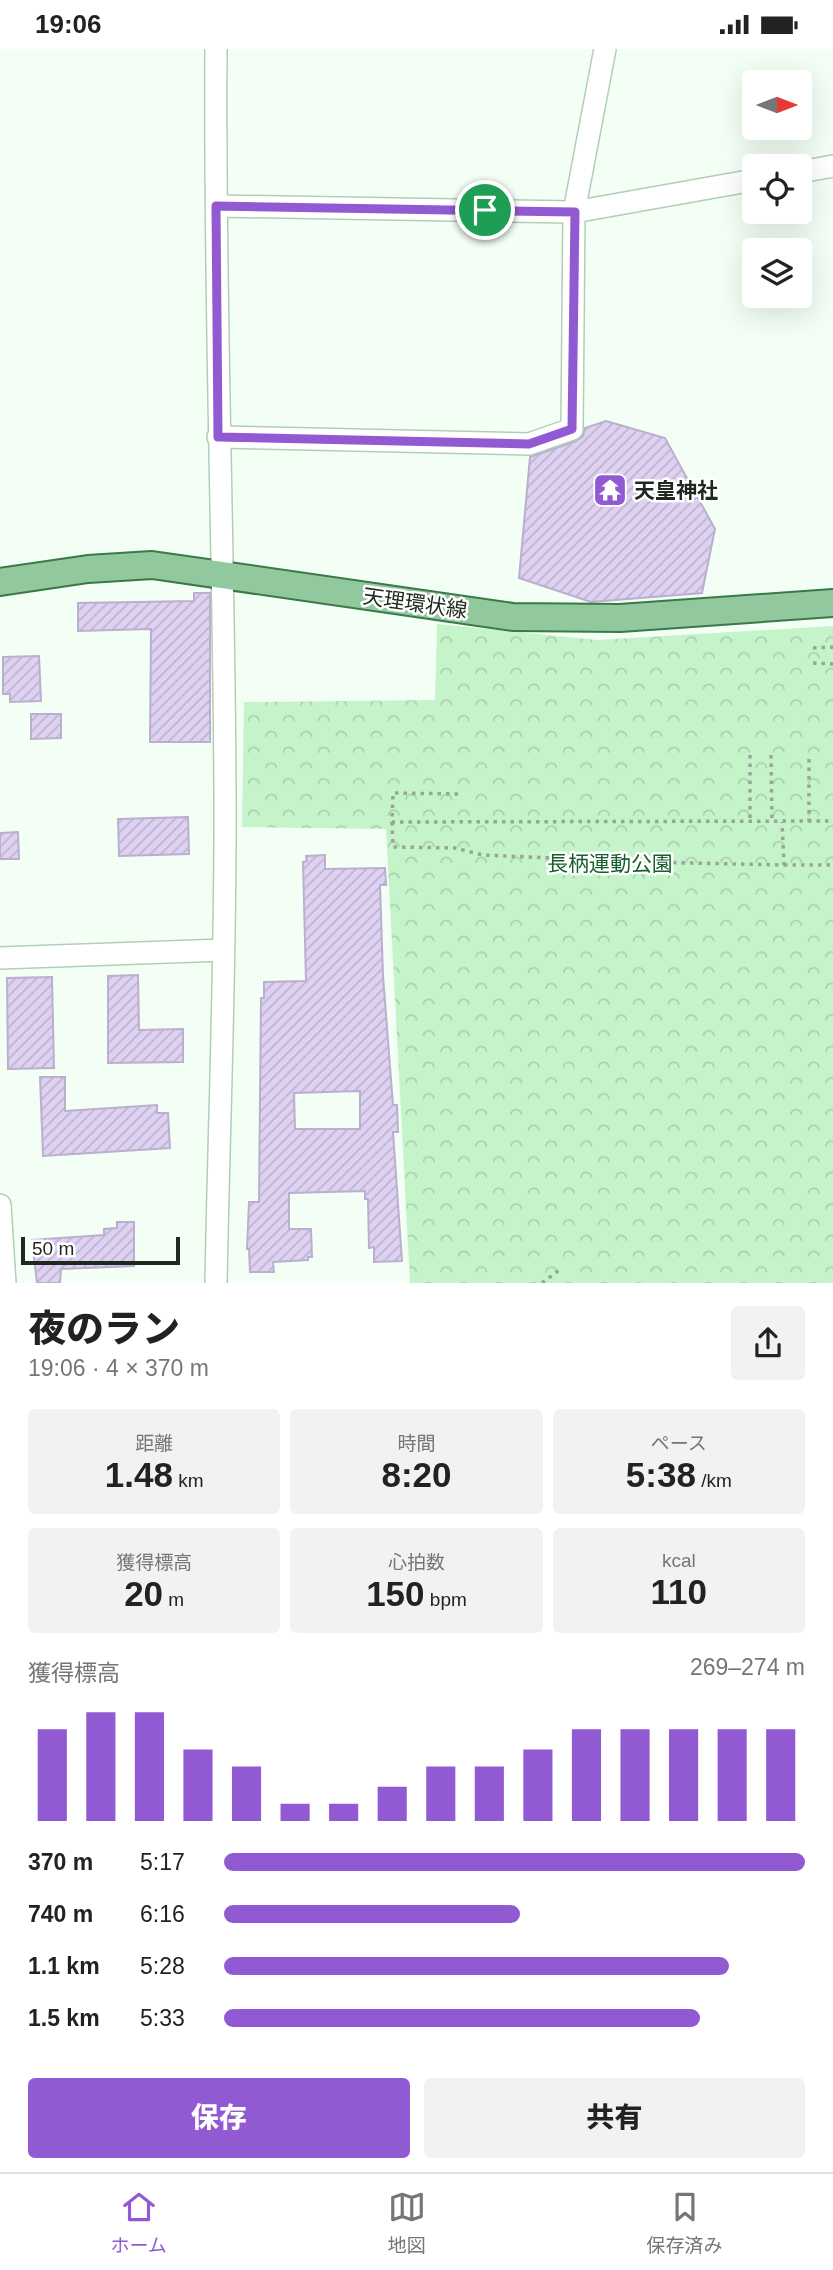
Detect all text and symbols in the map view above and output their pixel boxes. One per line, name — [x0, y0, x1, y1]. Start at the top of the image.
text: 19:06 — [35, 9, 102, 39]
north arrow — [742, 70, 812, 140]
map controls — [742, 70, 812, 308]
button: locate — [742, 154, 812, 224]
pin — [455, 180, 515, 240]
icon: arrive — [466, 191, 504, 229]
button: layers — [742, 238, 812, 308]
temple icon: 天皇神社 — [591, 471, 629, 509]
place label: 天皇神社 — [634, 479, 718, 502]
street label: 天理環状線 — [361, 584, 469, 622]
park label: 長柄運動公園 — [547, 852, 673, 875]
scale bar — [21, 1234, 180, 1266]
text: 50 m — [32, 1238, 74, 1259]
button: share — [731, 1306, 805, 1380]
text: 夜のラン — [28, 1308, 180, 1350]
text: 19:06 · 4 × 370 m — [28, 1355, 209, 1381]
text: 距離 — [135, 1433, 173, 1454]
text: 時間 — [397, 1433, 436, 1454]
text: ペース — [651, 1433, 707, 1454]
text: 1.48 — [105, 1455, 173, 1494]
text: 8:20 — [381, 1455, 452, 1494]
text: 5:38 — [626, 1455, 696, 1494]
text: km — [173, 1470, 204, 1491]
text: /km — [696, 1470, 732, 1491]
text: kcal — [662, 1550, 696, 1571]
text: 獲得標高 — [116, 1552, 192, 1573]
text: 心拍数 — [388, 1552, 445, 1573]
text: 110 — [651, 1572, 707, 1611]
text: 20 — [124, 1574, 163, 1613]
text: 150 — [366, 1574, 425, 1613]
text: m — [163, 1589, 184, 1610]
text: bpm — [425, 1589, 467, 1610]
text: 269–274 m — [690, 1654, 805, 1680]
text: 獲得標高 — [28, 1660, 120, 1686]
text: 370 m — [28, 1849, 93, 1875]
text: 5:17 — [140, 1849, 185, 1875]
text: 740 m — [28, 1901, 93, 1927]
text: 6:16 — [140, 1901, 185, 1927]
text: 1.1 km — [28, 1953, 100, 1979]
text: 5:28 — [140, 1953, 185, 1979]
text: 1.5 km — [28, 2005, 100, 2031]
text: 5:33 — [140, 2005, 185, 2031]
button: 保存 — [28, 2078, 410, 2158]
button: 共有 — [424, 2078, 805, 2158]
tab: ホーム — [110, 2188, 167, 2257]
tab: 地図 — [388, 2188, 426, 2257]
tab: 保存済み — [647, 2188, 723, 2257]

